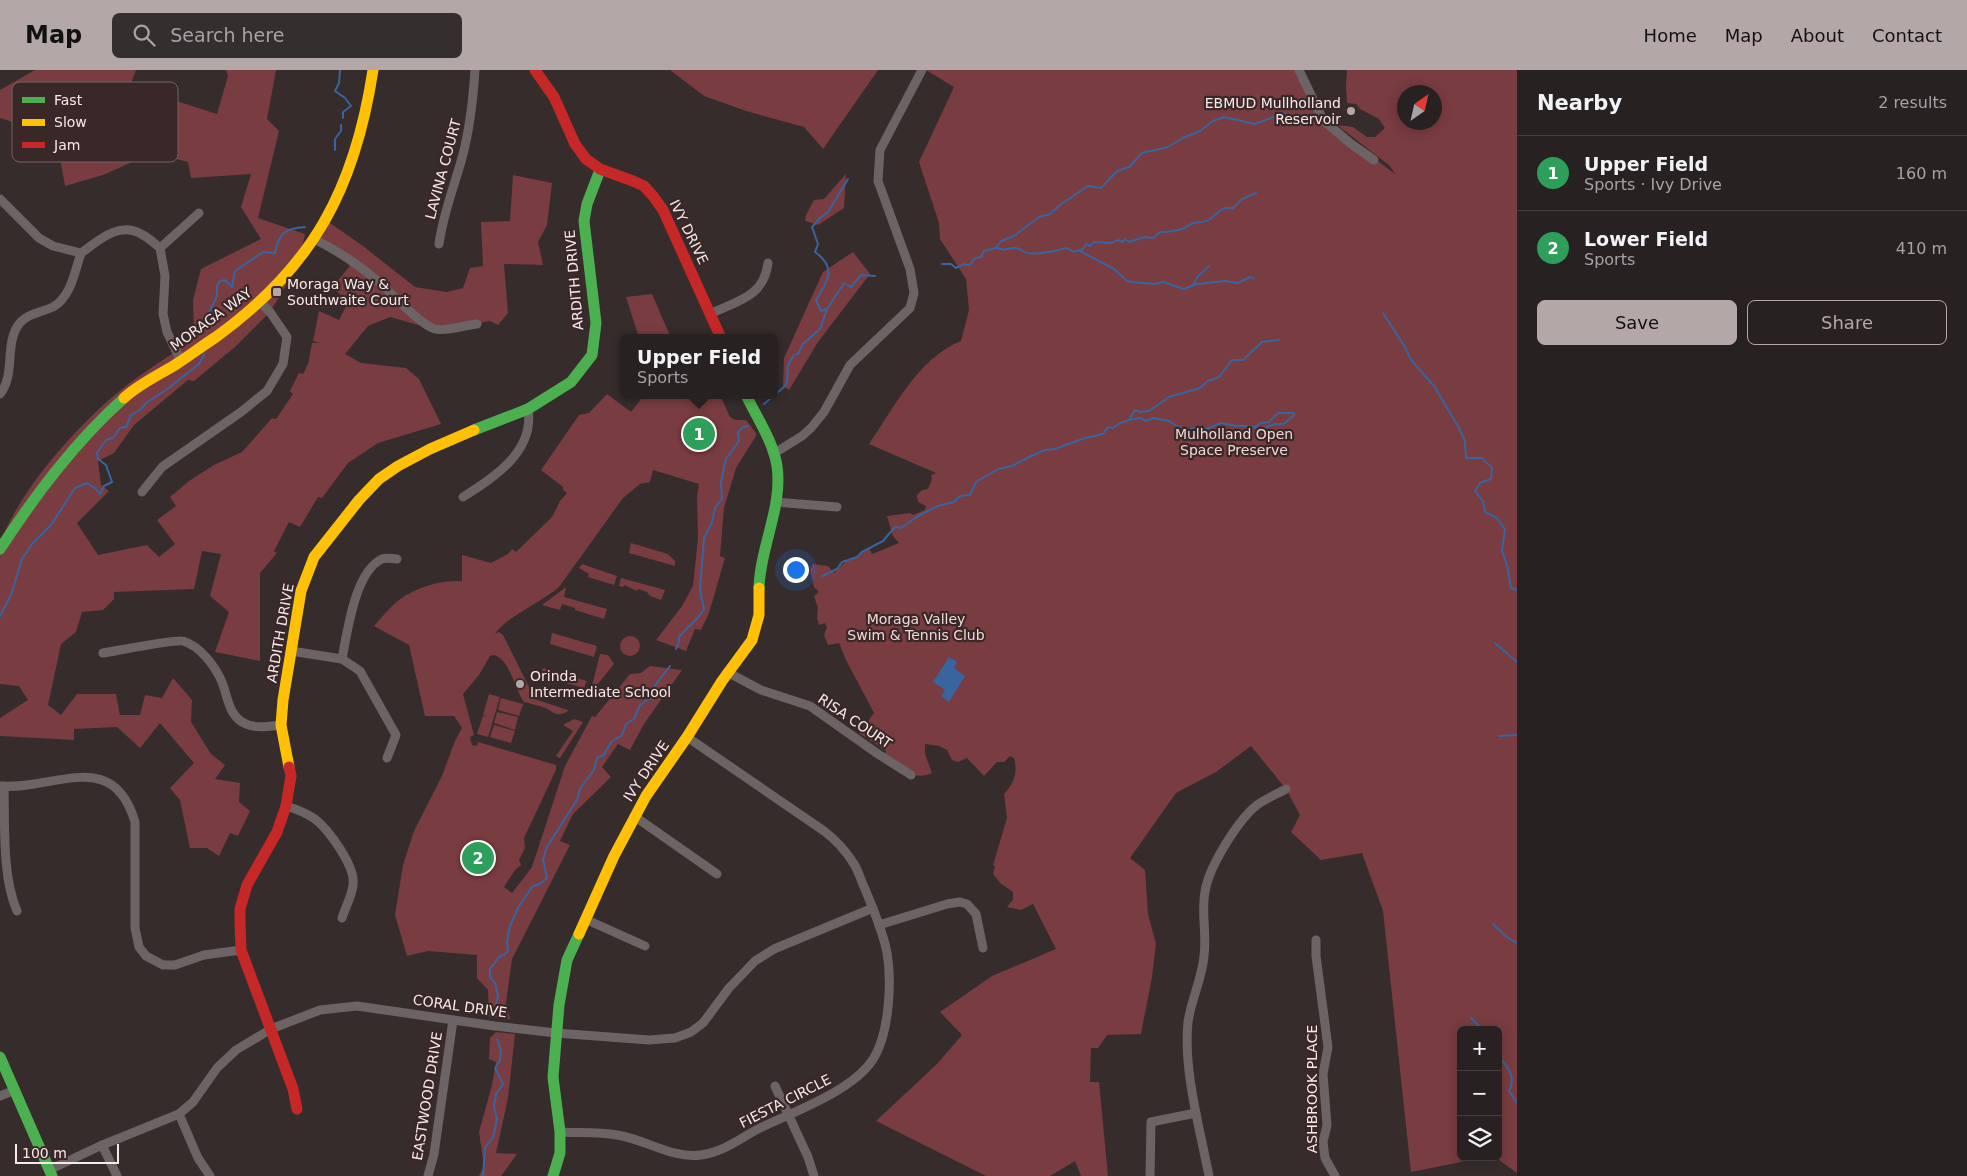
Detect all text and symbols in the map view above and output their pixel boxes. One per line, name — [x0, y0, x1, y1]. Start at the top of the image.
search box — [112, 13, 462, 58]
text: Map — [25, 21, 82, 49]
icon: search — [130, 21, 158, 49]
text: Search here — [170, 24, 284, 46]
text: Home — [1644, 25, 1697, 46]
text: Map — [1725, 25, 1763, 46]
text: About — [1791, 25, 1844, 46]
text: Contact — [1872, 25, 1942, 46]
legend — [12, 82, 178, 162]
north arrow — [1397, 85, 1442, 130]
text: Nearby — [1537, 91, 1622, 115]
text: Fast — [54, 92, 83, 108]
text: 2 results — [1878, 93, 1947, 112]
place label: EBMUD Mullholland Reservoir — [1205, 95, 1341, 127]
marker: EBMUD Mullholland Reservoir — [1345, 105, 1357, 117]
text: Slow — [54, 114, 87, 130]
street label: LAVINA COURT — [422, 117, 464, 221]
text: Jam — [53, 137, 80, 153]
text: Upper Field — [1584, 153, 1708, 175]
text: 1 — [1547, 164, 1559, 183]
text: 160 m — [1896, 164, 1947, 183]
text: Sports · Ivy Drive — [1584, 175, 1722, 194]
street label: IVY DRIVE — [667, 197, 711, 267]
text: Lower Field — [1584, 228, 1708, 250]
street label: ARDITH DRIVE — [562, 229, 586, 331]
text: 2 — [1547, 239, 1559, 258]
text: 410 m — [1896, 239, 1947, 258]
text: Sports — [1584, 250, 1635, 269]
place label: Moraga Way & Southwaite Court — [287, 276, 409, 308]
street label: MORAGA WAY — [167, 284, 255, 354]
marker: Moraga Way & Southwaite Court — [271, 286, 283, 298]
button: Save — [1537, 300, 1737, 345]
button: Share — [1747, 300, 1947, 345]
popup — [620, 334, 778, 399]
text: Upper Field — [637, 346, 761, 368]
text: Sports — [637, 368, 688, 387]
pin: 1 — [683, 415, 715, 453]
park label: Mulholland Open Space Preserve — [1175, 426, 1293, 458]
your location — [783, 557, 809, 583]
street label: ARDITH DRIVE — [263, 582, 297, 684]
park label: Moraga Valley Swim & Tennis Club — [847, 611, 985, 643]
place label: Orinda Intermediate School — [530, 668, 671, 700]
marker: Orinda Intermediate School — [514, 678, 526, 690]
street label: RISA COURT — [815, 691, 895, 752]
street label: IVY DRIVE — [620, 738, 672, 804]
pin: 2 — [462, 839, 494, 877]
street label: CORAL DRIVE — [412, 991, 508, 1021]
street label: ASHBROOK PLACE — [1304, 1025, 1320, 1153]
map controls — [1457, 1026, 1502, 1161]
button: + — [1457, 1026, 1502, 1071]
street label: EASTWOOD DRIVE — [409, 1031, 445, 1161]
street label: FIESTA CIRCLE — [736, 1071, 834, 1131]
button: − — [1457, 1071, 1502, 1116]
button: layers — [1457, 1116, 1502, 1161]
scale bar — [15, 1141, 119, 1164]
text: 100 m — [22, 1145, 67, 1161]

